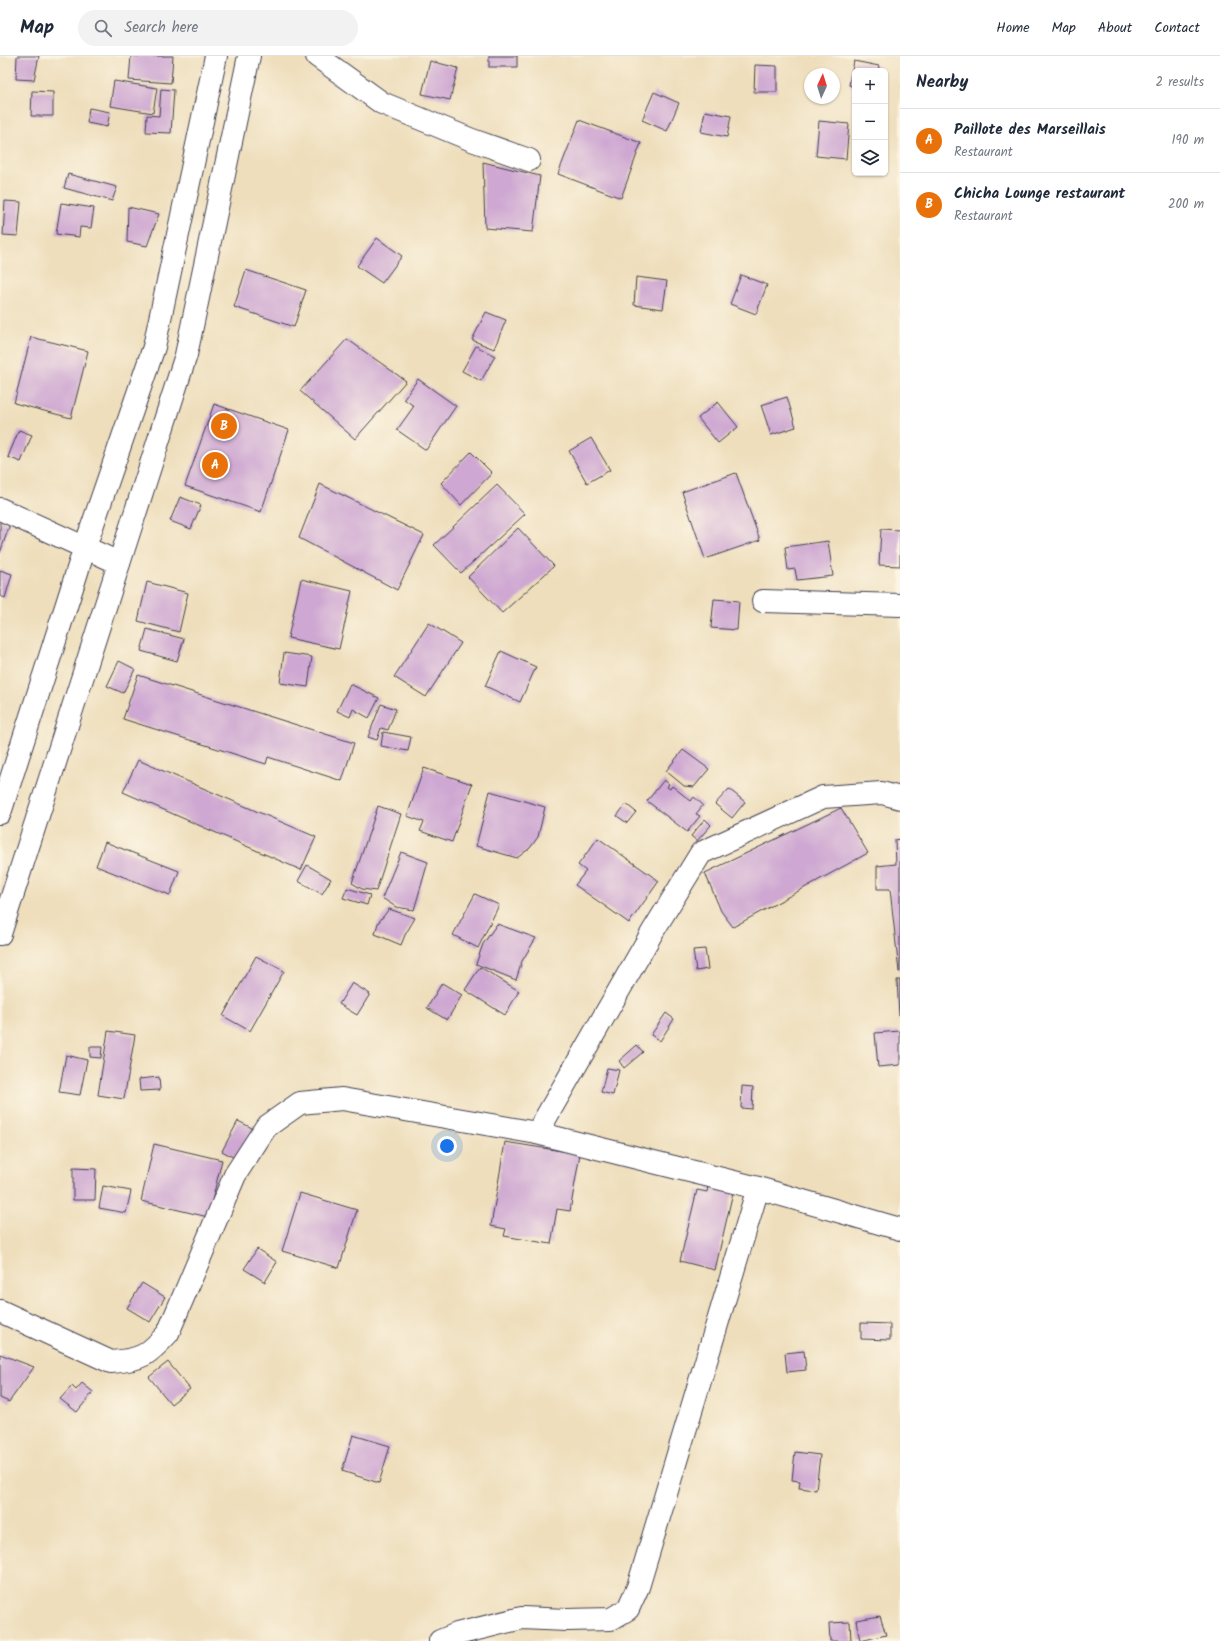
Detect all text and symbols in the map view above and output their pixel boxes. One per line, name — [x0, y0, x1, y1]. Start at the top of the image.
search box — [78, 10, 358, 46]
text: Map — [20, 13, 54, 43]
text: Search here — [124, 16, 198, 40]
icon: search — [92, 17, 114, 39]
text: Home — [996, 17, 1030, 39]
text: Map — [1052, 17, 1076, 39]
text: About — [1098, 17, 1132, 39]
text: Contact — [1154, 17, 1200, 39]
north arrow — [804, 68, 840, 104]
map controls — [852, 68, 888, 176]
button: + — [852, 68, 888, 104]
text: Nearby — [916, 69, 968, 96]
text: 2 results — [1156, 72, 1204, 93]
button: − — [852, 104, 888, 140]
text: Paillote des Marseillais — [954, 118, 1106, 142]
text: A — [925, 130, 933, 151]
text: 190 m — [1172, 130, 1204, 151]
button: layers — [852, 140, 888, 176]
text: Restaurant — [954, 142, 1013, 163]
text: Chicha Lounge restaurant — [954, 182, 1125, 206]
text: B — [925, 194, 933, 215]
text: 200 m — [1168, 194, 1204, 215]
text: Restaurant — [954, 206, 1013, 227]
pin: B — [211, 411, 237, 441]
pin: A — [202, 450, 228, 480]
your location — [437, 1136, 457, 1156]

